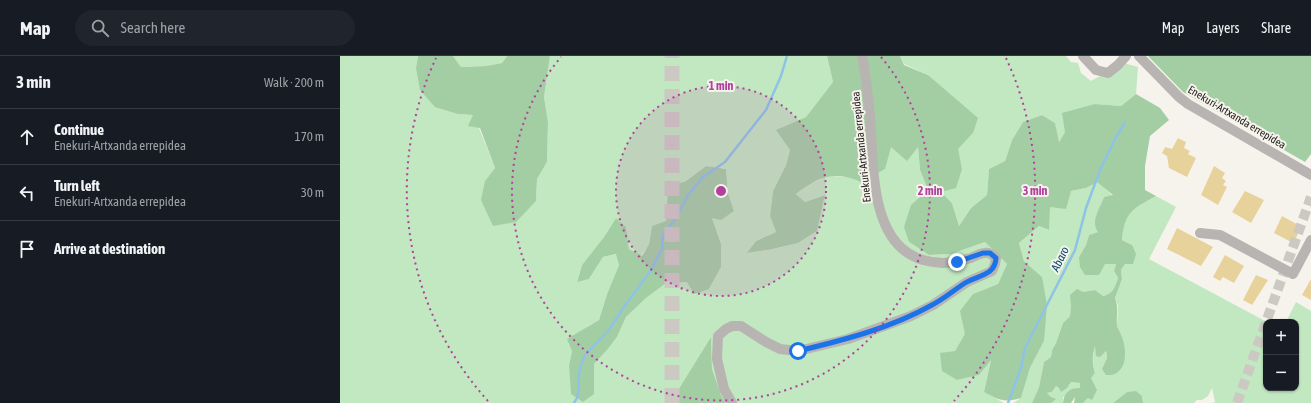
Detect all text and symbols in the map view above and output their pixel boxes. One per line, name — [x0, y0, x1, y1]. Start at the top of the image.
search box — [75, 10, 355, 46]
text: Map — [20, 17, 51, 39]
icon: search — [89, 17, 111, 39]
text: Search here — [121, 19, 185, 36]
text: Map — [1162, 20, 1184, 36]
text: Layers — [1206, 20, 1239, 36]
text: Share — [1261, 20, 1291, 36]
text: 3 min — [16, 72, 51, 92]
text: Walk · 200 m — [264, 75, 324, 90]
text: 1 min — [709, 79, 733, 93]
street label: Enekuri-Artxanda errepidea — [1186, 83, 1288, 151]
street label: Enekuri-Artxanda errepidea — [849, 91, 873, 203]
text: Continue — [54, 121, 104, 138]
icon: ahead — [16, 126, 38, 148]
text: 170 m — [295, 129, 324, 144]
text: Enekuri-Artxanda errepidea — [54, 138, 186, 153]
text: Turn left — [54, 177, 100, 194]
icon: left — [16, 182, 38, 204]
centre of rings — [714, 184, 728, 198]
text: 2 min — [918, 184, 942, 198]
text: 3 min — [1023, 184, 1047, 198]
text: 30 m — [301, 185, 324, 200]
text: Enekuri-Artxanda errepidea — [54, 194, 186, 209]
icon: arrive — [16, 238, 38, 260]
text: Arrive at destination — [54, 240, 165, 257]
water label: Abaro — [1048, 244, 1072, 275]
route end — [948, 253, 966, 271]
map controls — [1263, 319, 1299, 391]
button: + — [1263, 319, 1299, 355]
route start — [789, 342, 807, 360]
button: − — [1263, 355, 1299, 391]

